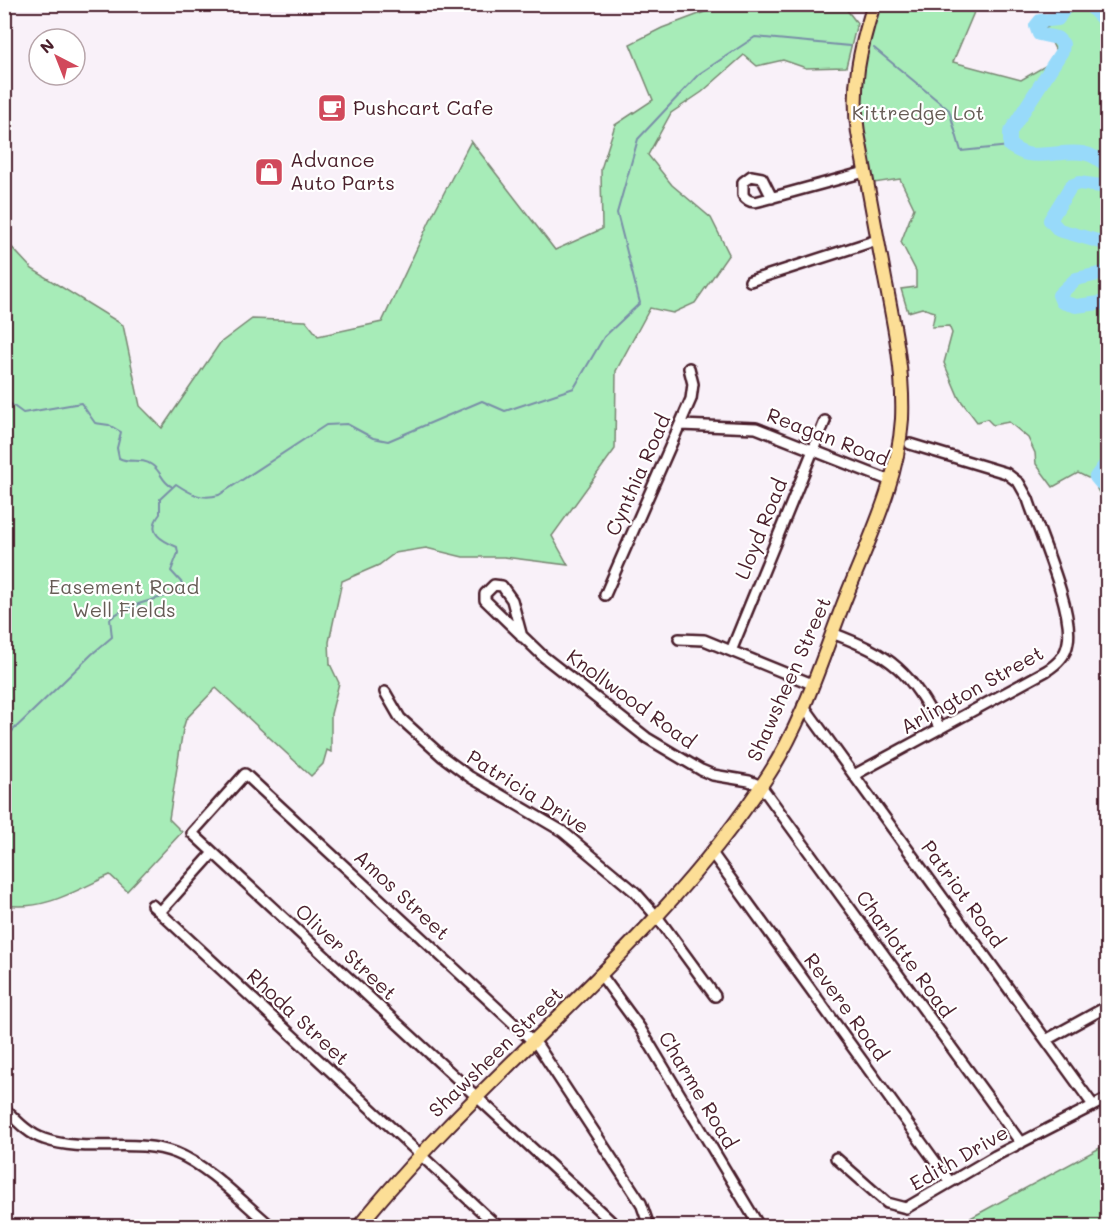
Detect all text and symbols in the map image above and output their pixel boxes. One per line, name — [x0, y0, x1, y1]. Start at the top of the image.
north arrow — [27, 27, 87, 87]
text: N — [35, 34, 58, 57]
cafe icon: Pushcart Cafe — [316, 92, 348, 124]
place label: Pushcart Cafe — [353, 94, 494, 120]
park label: Kittredge Lot — [852, 99, 984, 125]
place label: Advance Auto Parts — [290, 146, 395, 195]
shop icon: Advance Auto Parts — [253, 156, 285, 188]
street label: Reagan Road — [763, 401, 893, 471]
street label: Cynthia Road — [599, 410, 676, 540]
street label: Lloyd Road — [728, 474, 792, 583]
park label: Easement Road Well Fields — [49, 573, 199, 622]
street label: Shawsheen Street — [740, 592, 836, 765]
street label: Arlington Street — [895, 639, 1048, 739]
street label: Knollwood Road — [562, 643, 701, 754]
street label: Patricia Drive — [463, 743, 594, 839]
street label: Patriot Road — [916, 835, 1012, 952]
street label: Amos Street — [349, 843, 456, 945]
street label: Charlotte Road — [851, 885, 961, 1022]
street label: Oliver Street — [290, 897, 403, 1005]
street label: Revere Road — [799, 947, 895, 1065]
street label: Rhoda Street — [242, 962, 356, 1071]
street label: Shawsheen Street — [422, 980, 568, 1122]
street label: Charme Road — [654, 1026, 744, 1153]
street label: Edith Drive — [905, 1118, 1012, 1196]

